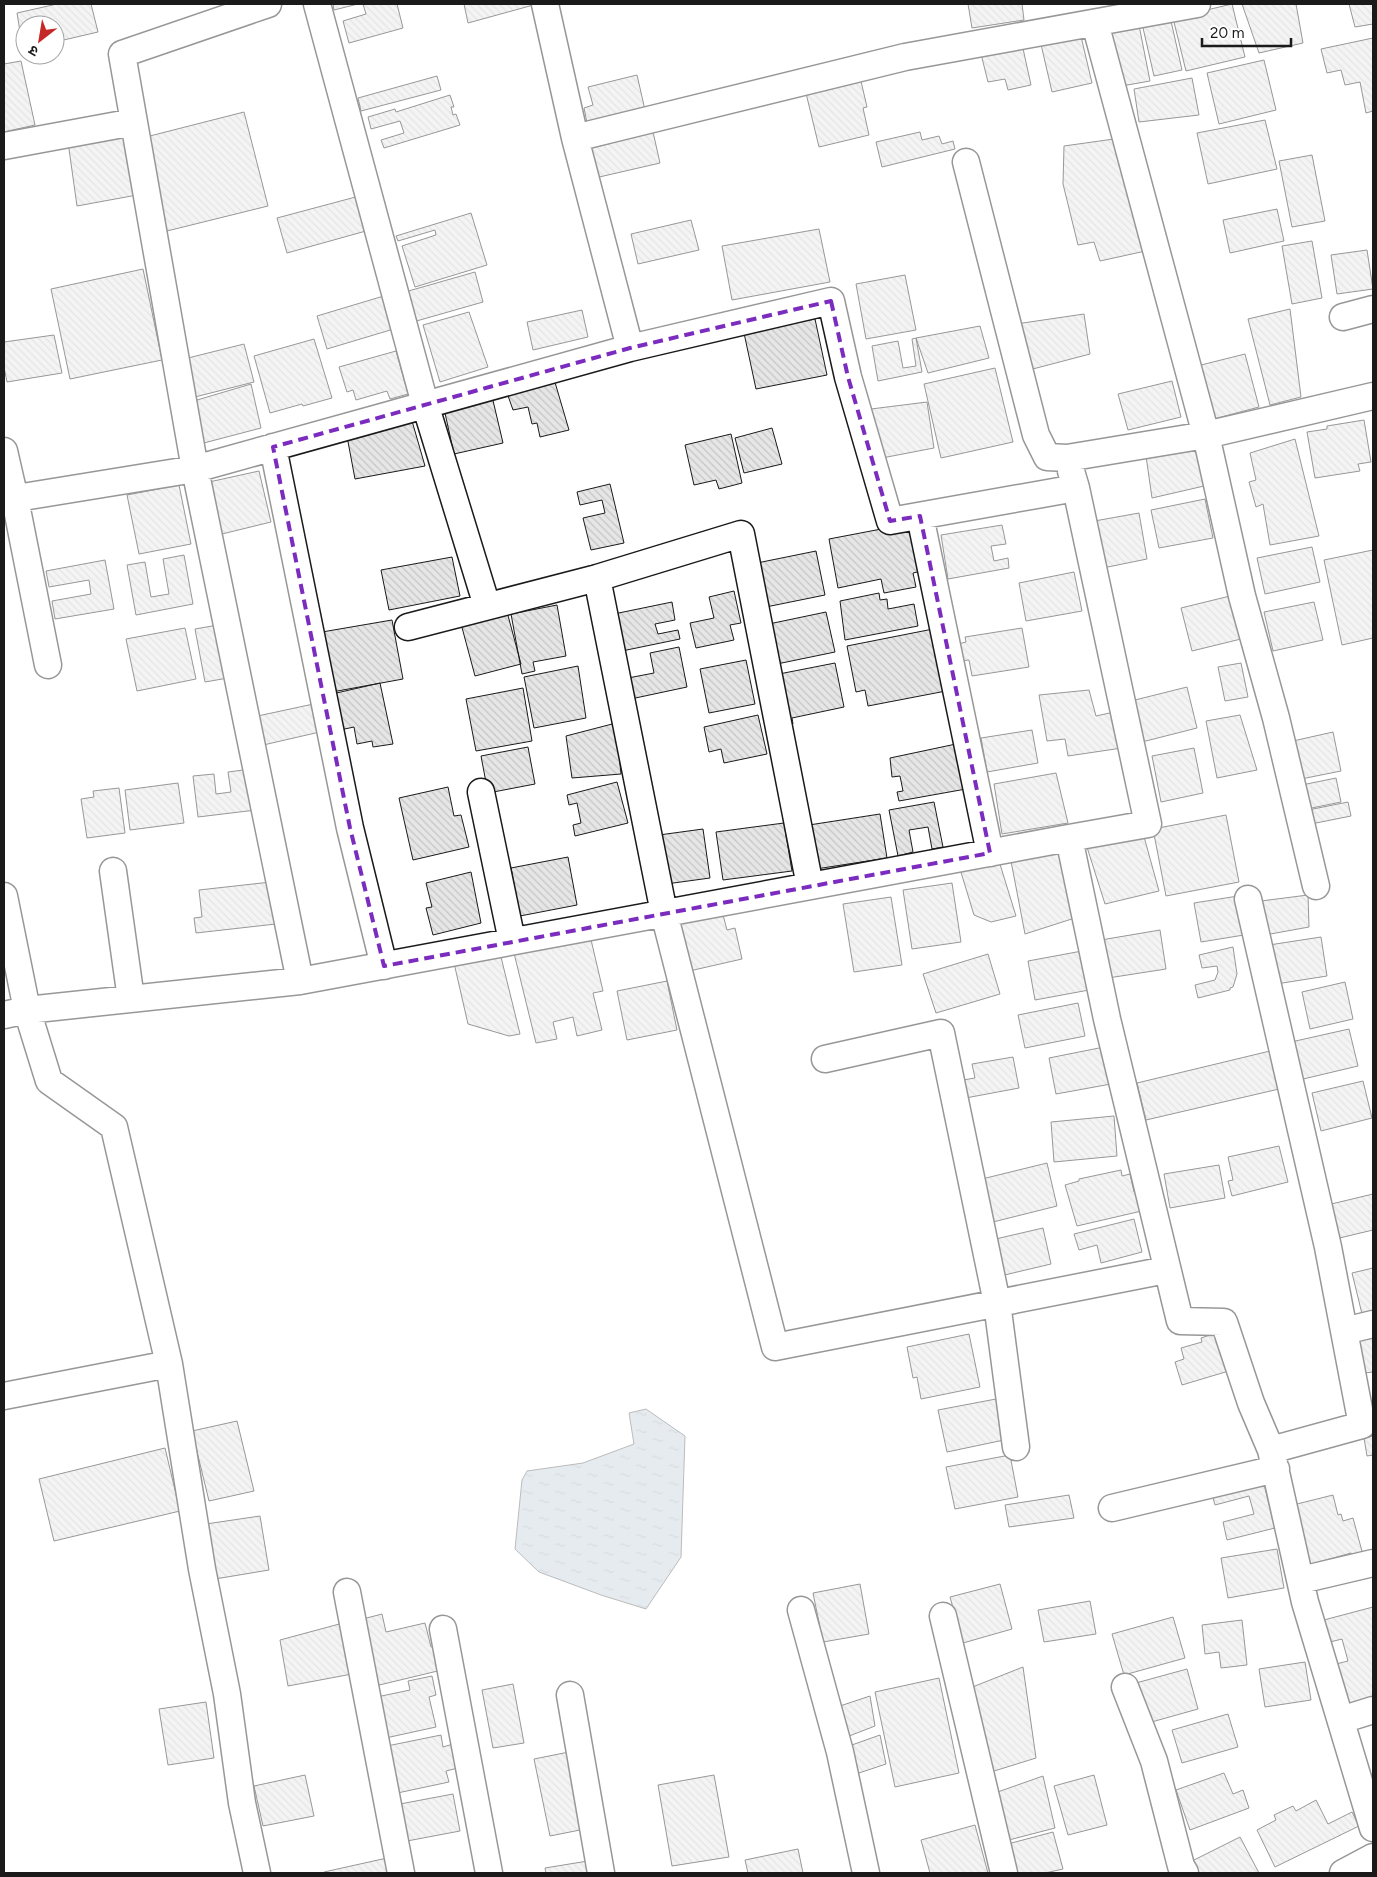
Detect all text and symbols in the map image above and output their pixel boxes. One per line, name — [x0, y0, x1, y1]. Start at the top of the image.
north arrow — [15, 15, 65, 65]
scale bar — [1202, 15, 1291, 47]
text: 20 m — [1210, 24, 1244, 42]
text: उ — [25, 41, 41, 60]

